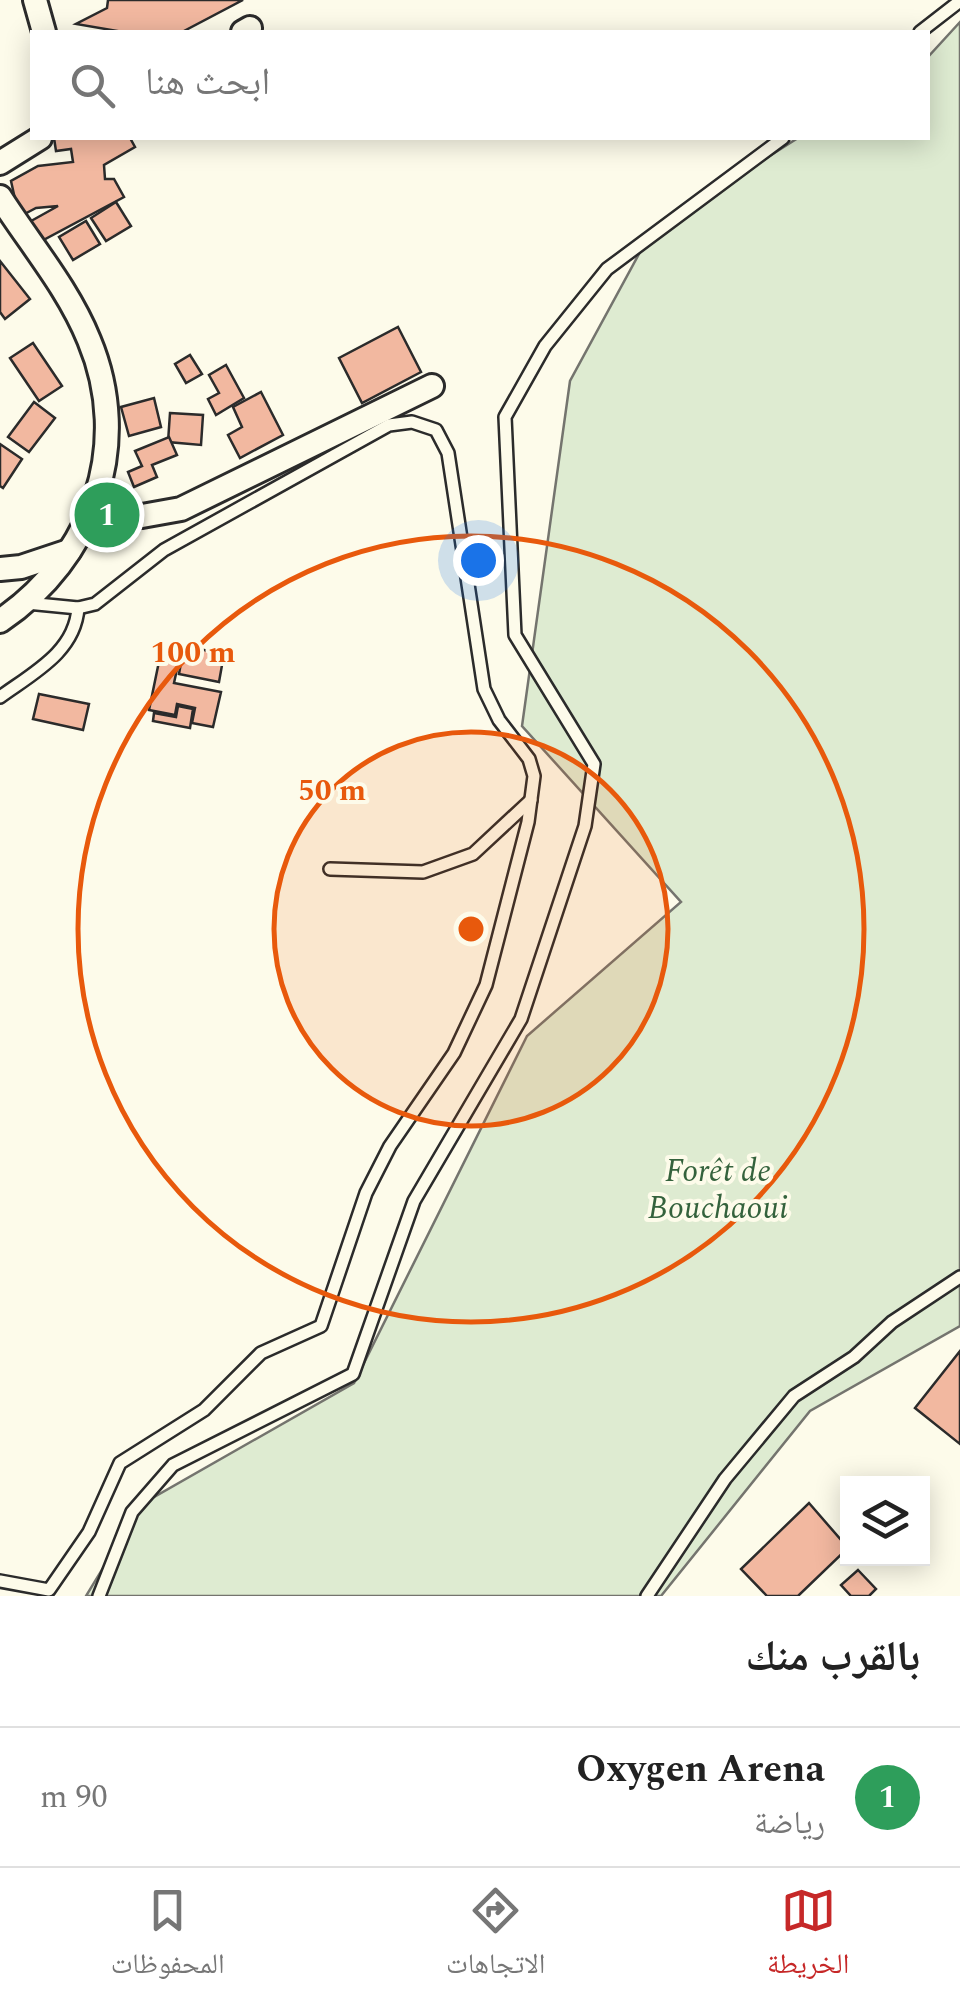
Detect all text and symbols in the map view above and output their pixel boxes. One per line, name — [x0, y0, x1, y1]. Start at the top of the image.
search box — [30, 30, 930, 140]
text: ابحث هنا — [145, 54, 270, 112]
icon: search — [65, 58, 120, 113]
pin: 1 — [74, 478, 140, 552]
your location — [453, 535, 504, 586]
text: 100 m — [150, 630, 236, 676]
text: 50 m — [298, 768, 366, 814]
centre of rings — [453, 911, 489, 947]
park label: Forêt de Bouchaoui — [648, 1147, 788, 1233]
map controls — [840, 1476, 930, 1566]
button: layers — [840, 1476, 930, 1566]
text: بالقرب منك — [746, 1626, 920, 1689]
text: Oxygen Arena — [576, 1741, 825, 1799]
text: 90 m — [40, 1773, 108, 1822]
text: 1 — [879, 1773, 896, 1822]
text: رياضة — [754, 1799, 825, 1848]
tab: المحفوظات — [111, 1883, 225, 1991]
tab: الاتجاهات — [446, 1883, 545, 1991]
tab: الخريطة — [767, 1883, 849, 1991]

